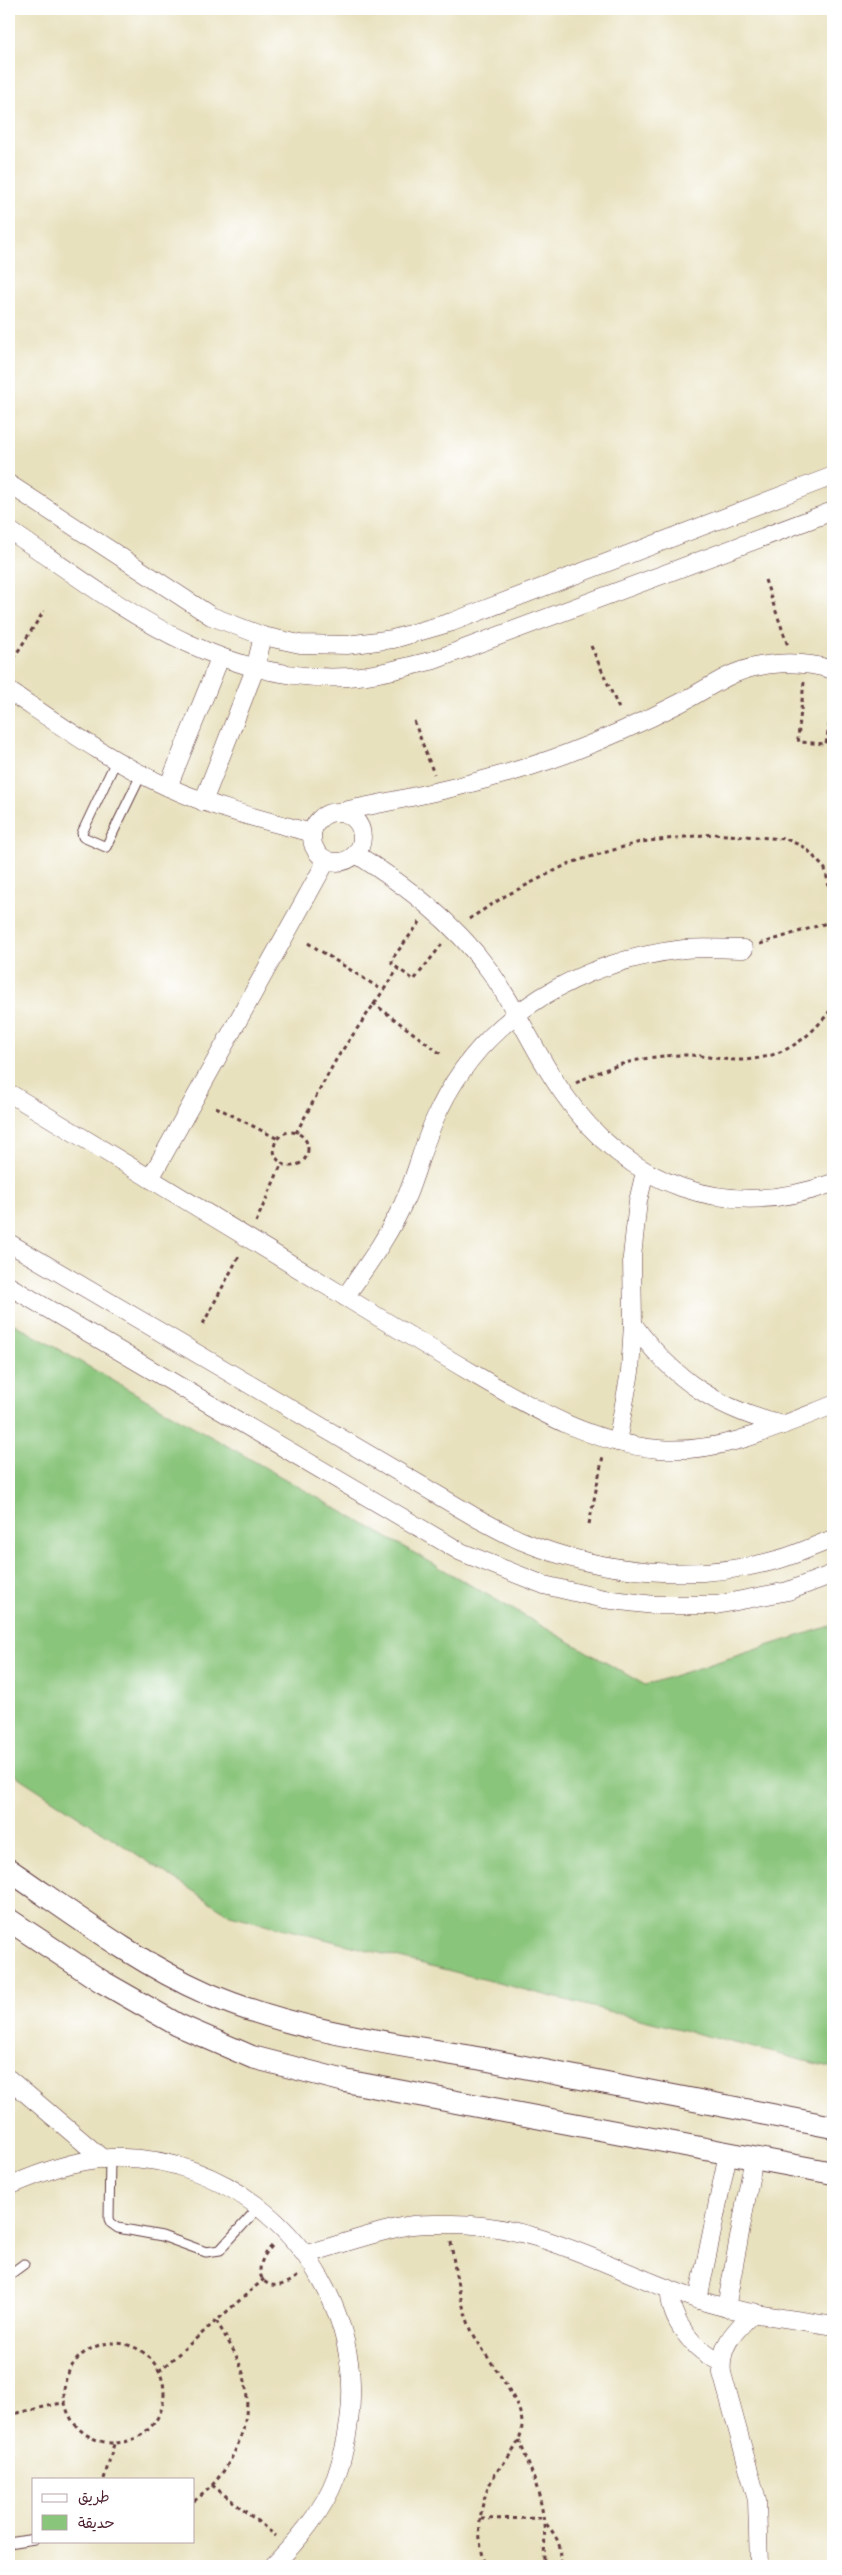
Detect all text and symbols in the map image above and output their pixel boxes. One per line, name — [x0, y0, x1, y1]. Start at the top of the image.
legend — [32, 2478, 195, 2542]
text: طريق — [78, 2488, 110, 2507]
text: حديقة — [78, 2514, 115, 2533]

